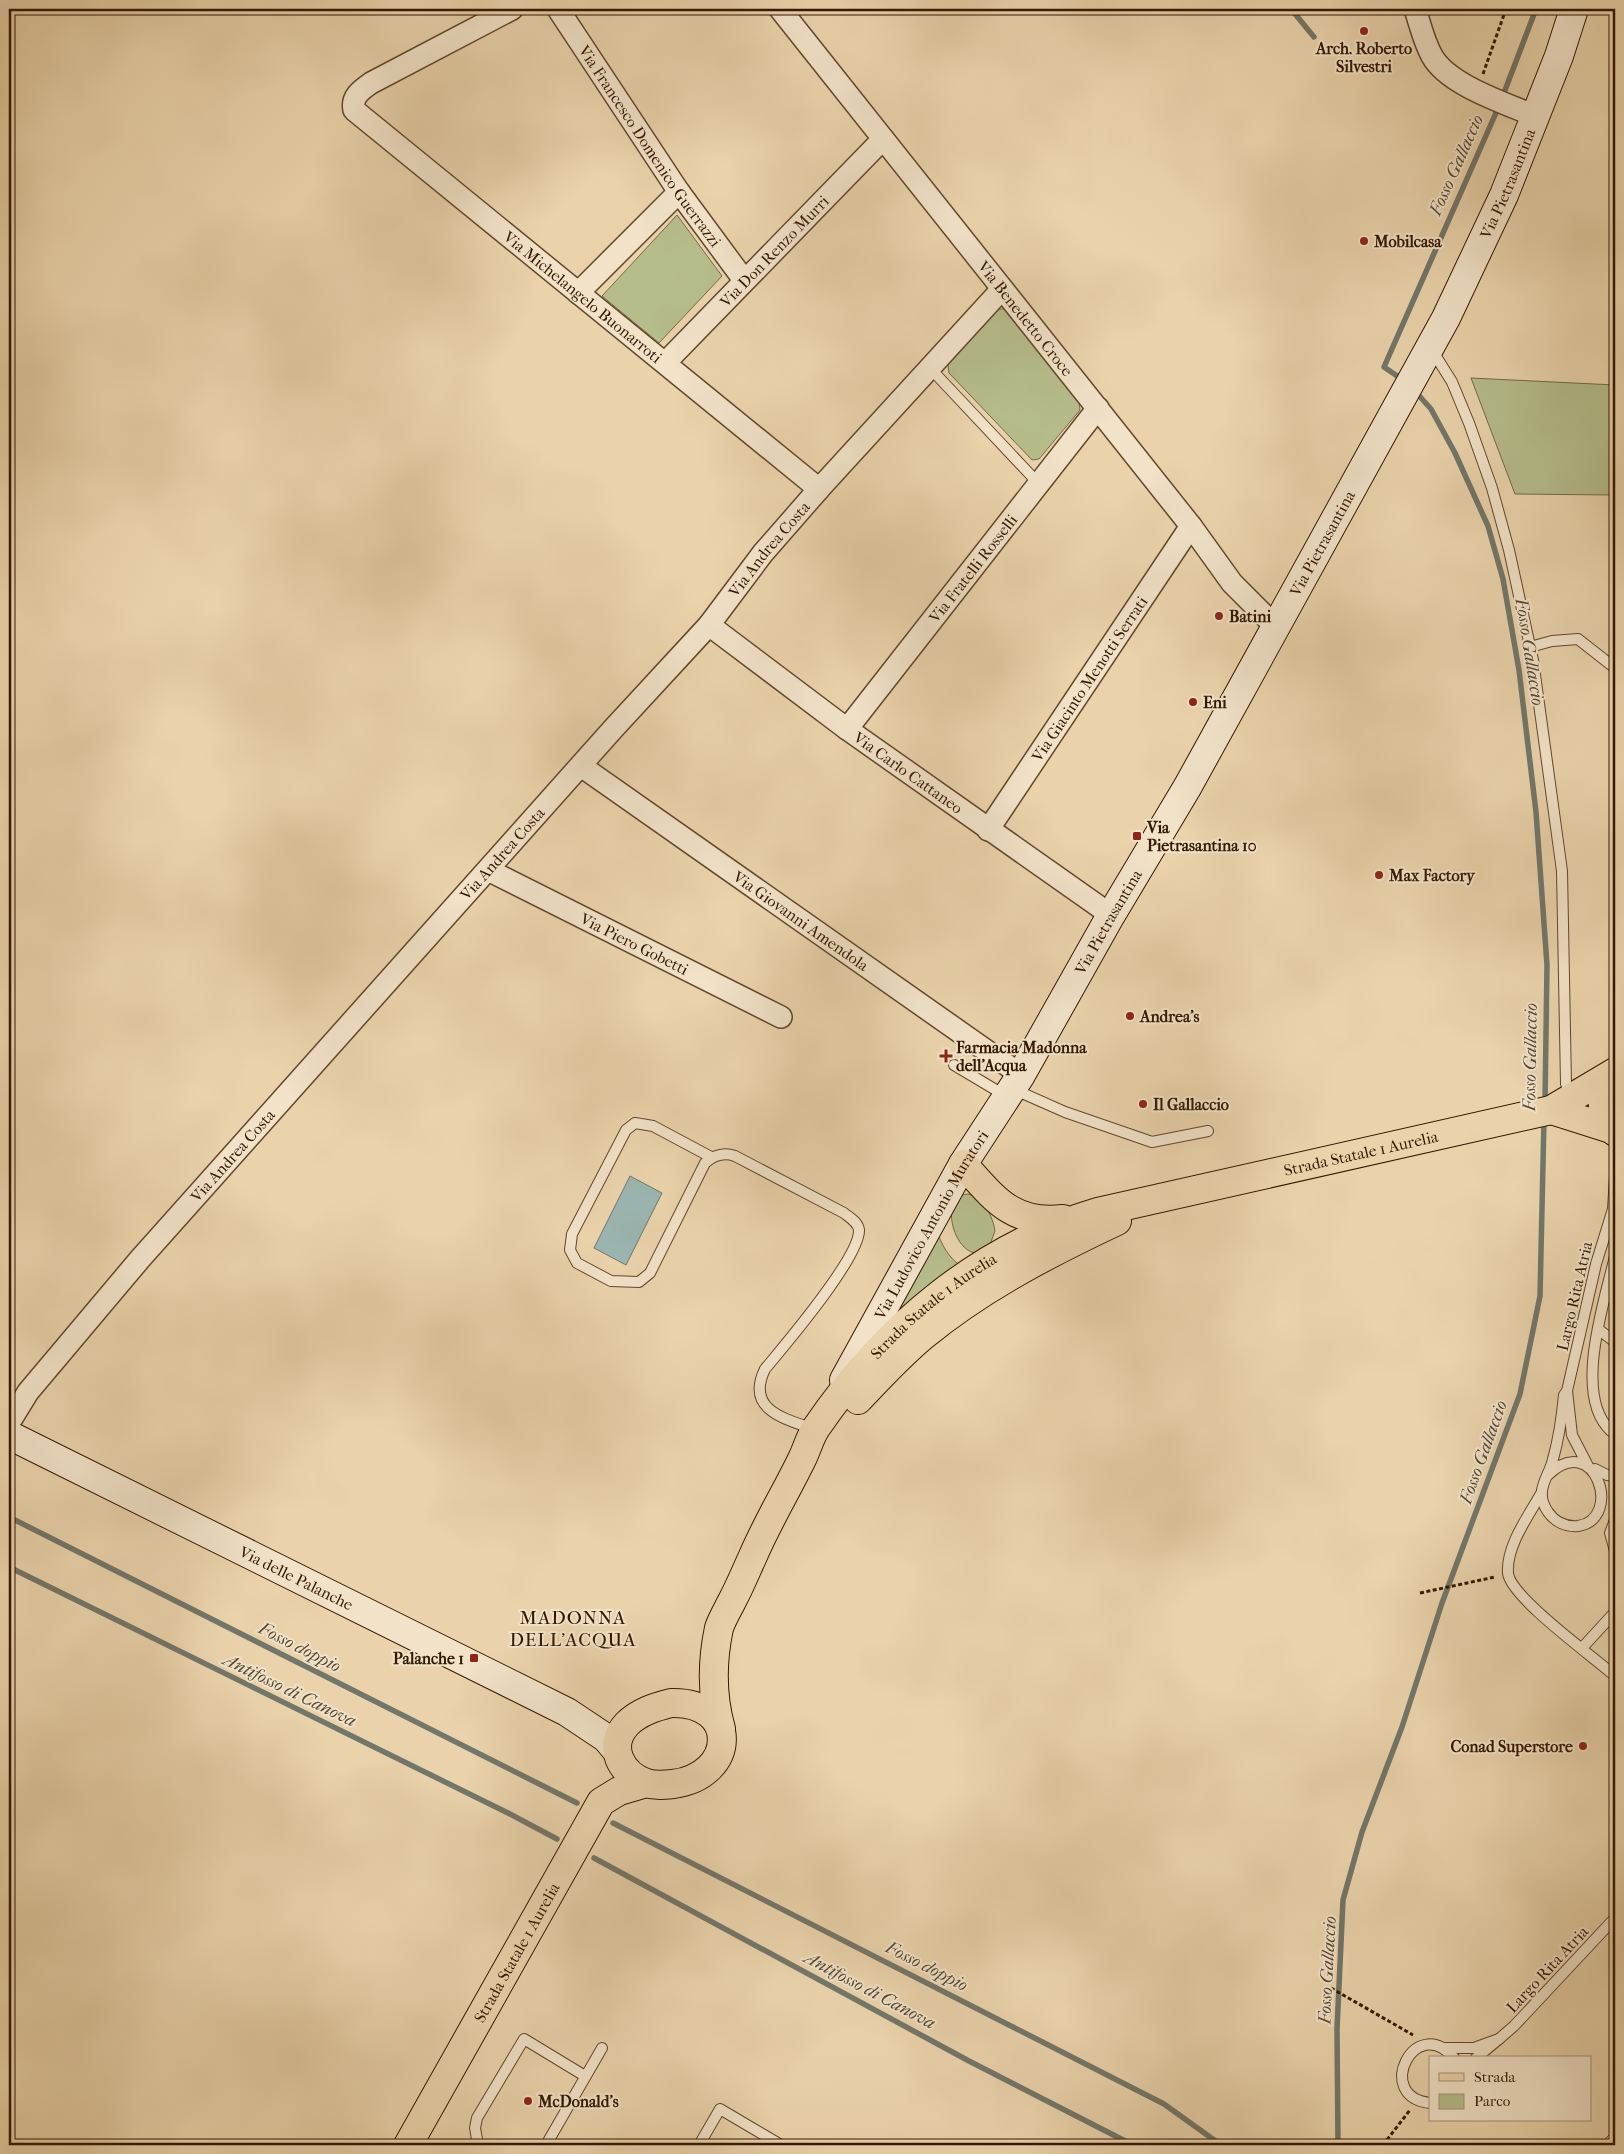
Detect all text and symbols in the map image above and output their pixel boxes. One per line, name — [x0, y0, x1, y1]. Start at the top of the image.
marker: Arch. Roberto Silvestri — [1358, 25, 1370, 37]
place label: Arch. Roberto Silvestri — [1315, 39, 1412, 76]
street label: Via Francesco Domenico Guerrazzi — [574, 41, 725, 251]
water label: Fosso Gallaccio — [1424, 112, 1488, 220]
street label: Via Pietrasantina — [1475, 125, 1540, 243]
street label: Via Don Renzo Murri — [715, 191, 833, 312]
street label: Via Michelangelo Buonarroti — [499, 226, 666, 367]
place label: Mobilcasa — [1373, 232, 1442, 251]
marker: Mobilcasa — [1358, 235, 1370, 247]
street label: Via Benedetto Croce — [973, 256, 1077, 380]
street label: Via Pietrasantina — [1285, 487, 1359, 600]
street label: Via Andrea Costa — [724, 497, 814, 601]
street label: Via Fratelli Rosselli — [924, 510, 1021, 627]
street label: Via Giacinto Menotti Serrati — [1027, 593, 1152, 766]
water label: Fosso Gallaccio — [1511, 596, 1548, 707]
place label: Batini — [1229, 607, 1272, 626]
marker: Batini — [1213, 610, 1225, 622]
place label: Eni — [1203, 693, 1227, 712]
marker: Eni — [1187, 696, 1199, 708]
street label: Via Carlo Cattaneo — [849, 727, 966, 818]
street label: Via Andrea Costa — [455, 803, 549, 905]
place label: Via Pietrasantina 10 — [1146, 818, 1257, 855]
marker: Via Pietrasantina 10 — [1131, 830, 1143, 842]
street label: Via Giovanni Amendola — [729, 866, 873, 975]
street label: Via Pietrasantina — [1070, 866, 1146, 979]
place label: Max Factory — [1388, 866, 1476, 886]
marker: Max Factory — [1373, 869, 1385, 881]
street label: Via Piero Gobetti — [576, 909, 692, 979]
water label: Fosso Gallaccio — [1519, 1003, 1542, 1112]
place label: Andrea's — [1139, 1007, 1200, 1026]
marker: Andrea's — [1124, 1010, 1136, 1022]
place label: Farmacia Madonna dell'Acqua — [955, 1038, 1087, 1076]
marker: Farmacia Madonna dell'Acqua — [940, 1050, 952, 1062]
place label: Il Gallaccio — [1153, 1095, 1229, 1114]
marker: Il Gallaccio — [1137, 1098, 1149, 1110]
street label: Via Andrea Costa — [186, 1105, 279, 1207]
street label: Via Ludovico Antonio Muratori — [870, 1127, 993, 1324]
street label: Strada Statale 1 Aurelia — [1282, 1127, 1440, 1180]
street label: Largo Rita Atria — [1553, 1239, 1596, 1353]
street label: Strada Statale 1 Aurelia — [866, 1249, 1000, 1363]
water label: Fosso Gallaccio — [1455, 1398, 1512, 1508]
street label: Via delle Palanche — [235, 1542, 356, 1614]
district label: MADONNA DELL'ACQUA — [509, 1607, 637, 1651]
water label: Fosso doppio — [254, 1617, 344, 1677]
water label: Antifosso di Canova — [218, 1648, 360, 1732]
place label: Palanche 1 — [393, 1649, 464, 1668]
marker: Palanche 1 — [468, 1652, 480, 1664]
place label: Conad Superstore — [1450, 1737, 1573, 1757]
marker: Conad Superstore — [1577, 1740, 1589, 1752]
street label: Strada Statale 1 Aurelia — [470, 1879, 564, 2026]
water label: Fosso Gallaccio — [1314, 1915, 1341, 2026]
street label: Largo Rita Atria — [1502, 1922, 1593, 2017]
water label: Fosso doppio — [881, 1936, 971, 1996]
water label: Antifosso di Canova — [799, 1946, 939, 2034]
legend — [1429, 2056, 1592, 2122]
text: Strada — [1474, 2068, 1517, 2086]
place label: McDonald's — [537, 2092, 619, 2111]
text: Parco — [1474, 2092, 1511, 2110]
marker: McDonald's — [522, 2095, 534, 2107]

